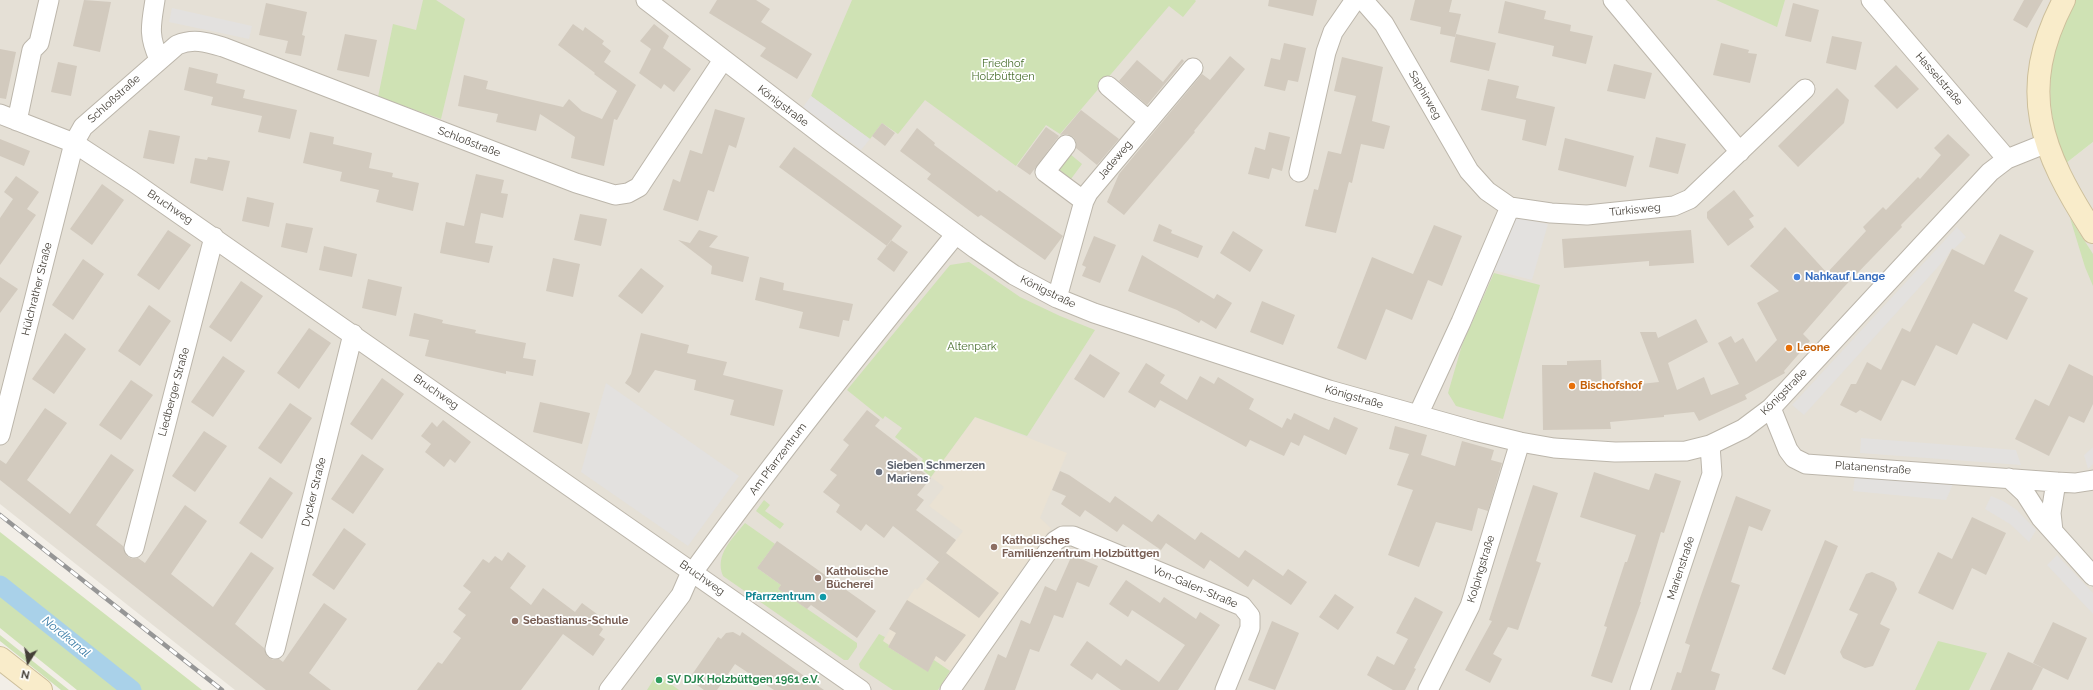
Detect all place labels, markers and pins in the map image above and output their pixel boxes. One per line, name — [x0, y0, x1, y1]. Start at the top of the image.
place label: Nahkauf Lange — [1805, 270, 1885, 284]
marker: Nahkauf Lange — [1792, 272, 1802, 282]
place label: Leone — [1797, 341, 1830, 355]
marker: Leone — [1784, 343, 1794, 353]
place label: Bischofshof — [1580, 379, 1642, 393]
marker: Bischofshof — [1567, 381, 1577, 391]
place label: Sieben Schmerzen Mariens — [887, 459, 985, 485]
marker: Sieben Schmerzen Mariens — [874, 467, 884, 477]
place label: Katholisches Familienzentrum Holzbüttgen — [1002, 534, 1159, 560]
marker: Katholisches Familienzentrum Holzbüttgen — [989, 542, 999, 552]
place label: Katholische Bücherei — [826, 565, 888, 591]
marker: Katholische Bücherei — [813, 573, 823, 583]
place label: Pfarrzentrum — [745, 590, 815, 604]
marker: Pfarrzentrum — [818, 592, 828, 602]
place label: Sebastianus-Schule — [523, 614, 628, 628]
marker: Sebastianus-Schule — [510, 616, 520, 626]
place label: SV DJK Holzbüttgen 1961 e.V. — [667, 673, 820, 687]
marker: SV DJK Holzbüttgen 1961 e.V. — [654, 675, 664, 685]

